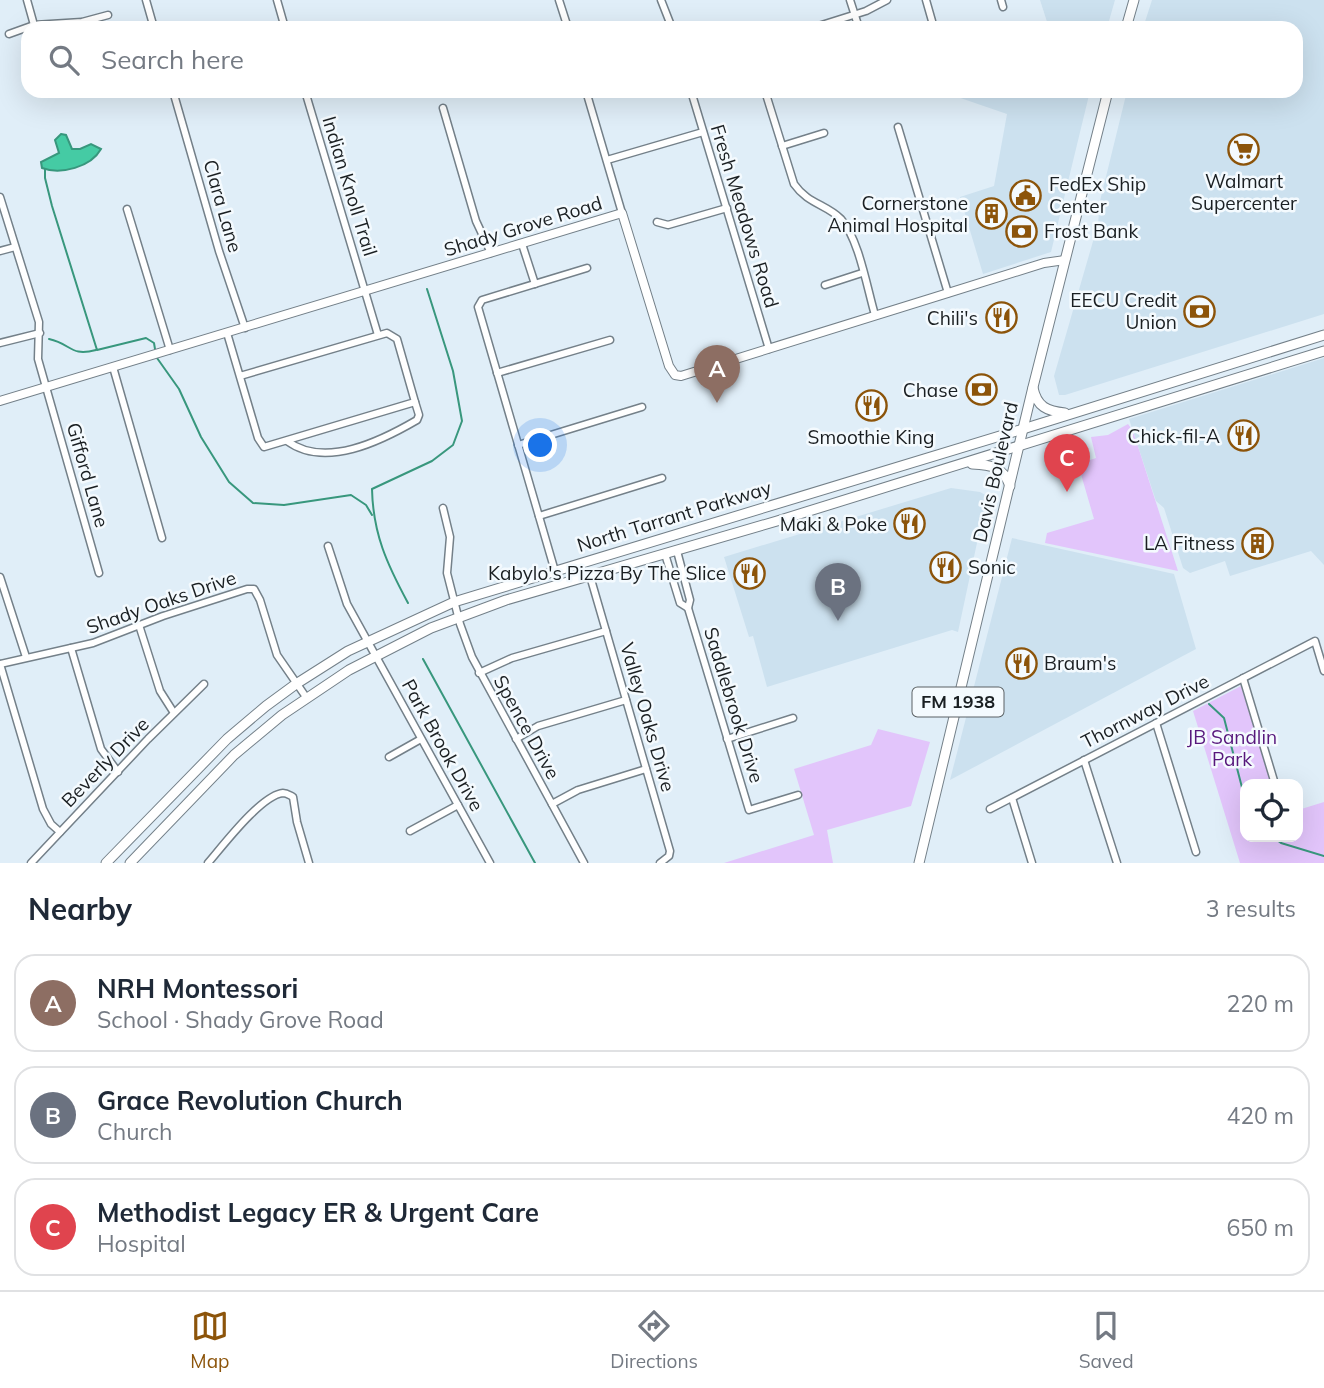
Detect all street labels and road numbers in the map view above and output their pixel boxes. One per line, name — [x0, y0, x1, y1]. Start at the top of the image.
street label: Indian Knoll Trail — [317, 113, 383, 259]
street label: Fresh Meadows Road — [706, 121, 784, 311]
street label: Clara Lane — [198, 157, 248, 255]
street label: Shady Grove Road — [441, 191, 605, 261]
street label: Davis Boulevard — [967, 399, 1023, 545]
street label: Gifford Lane — [62, 420, 114, 530]
street label: North Tarrant Parkway — [574, 475, 774, 557]
street label: Shady Oaks Drive — [83, 565, 239, 639]
street label: Saddlebrook Drive — [699, 624, 769, 786]
street label: Valley Oaks Drive — [615, 640, 681, 794]
street label: Thornway Drive — [1077, 669, 1213, 753]
street label: Spence Drive — [489, 671, 565, 783]
street label: Park Brook Drive — [397, 675, 489, 815]
road number: FM 1938 — [912, 688, 1004, 716]
street label: Beverly Drive — [56, 712, 154, 812]

